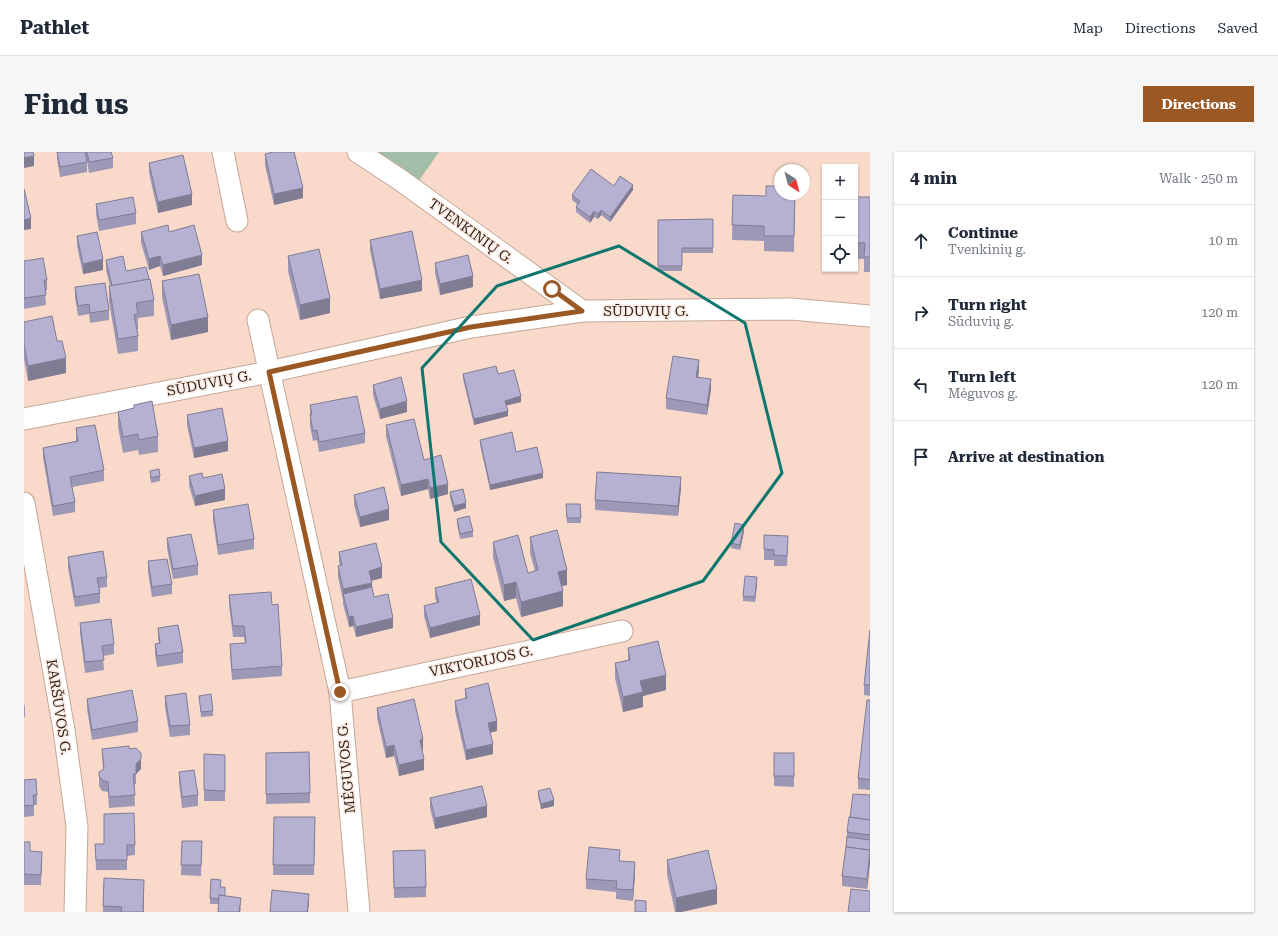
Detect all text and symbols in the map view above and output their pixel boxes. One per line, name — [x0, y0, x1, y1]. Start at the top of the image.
text: Pathlet — [20, 16, 89, 39]
text: Map — [1073, 20, 1103, 36]
text: Directions — [1125, 20, 1195, 36]
text: Saved — [1217, 20, 1258, 36]
button: Directions — [1143, 86, 1254, 122]
text: Find us — [24, 88, 128, 121]
north arrow — [774, 164, 810, 200]
map controls — [822, 164, 858, 272]
button: + — [822, 164, 858, 200]
text: 4 min — [910, 168, 957, 188]
text: Walk · 250 m — [1159, 171, 1238, 186]
street label: TVENKINIŲ G. — [426, 195, 516, 267]
button: − — [822, 200, 858, 236]
text: Continue — [948, 224, 1018, 242]
icon: ahead — [910, 230, 932, 252]
text: 10 m — [1208, 233, 1238, 248]
button: locate — [822, 236, 858, 272]
text: Tvenkinių g. — [948, 242, 1026, 257]
route start — [543, 280, 561, 298]
text: Turn right — [948, 296, 1027, 314]
icon: right — [910, 302, 932, 324]
street label: SŪDUVIŲ G. — [603, 303, 689, 319]
text: 120 m — [1201, 305, 1238, 320]
text: Sūduvių g. — [948, 314, 1014, 329]
street label: SŪDUVIŲ G. — [165, 367, 253, 399]
text: Turn left — [948, 368, 1016, 386]
icon: left — [910, 374, 932, 396]
text: 120 m — [1201, 377, 1238, 392]
text: Mėguvos g. — [948, 386, 1018, 401]
icon: arrive — [910, 446, 932, 468]
text: Arrive at destination — [948, 448, 1104, 466]
street label: VIKTORIJOS G. — [428, 642, 534, 680]
street label: KARŠUVOS G. — [44, 658, 74, 756]
route end — [331, 683, 349, 701]
street label: MĖGUVOS G. — [334, 722, 358, 814]

